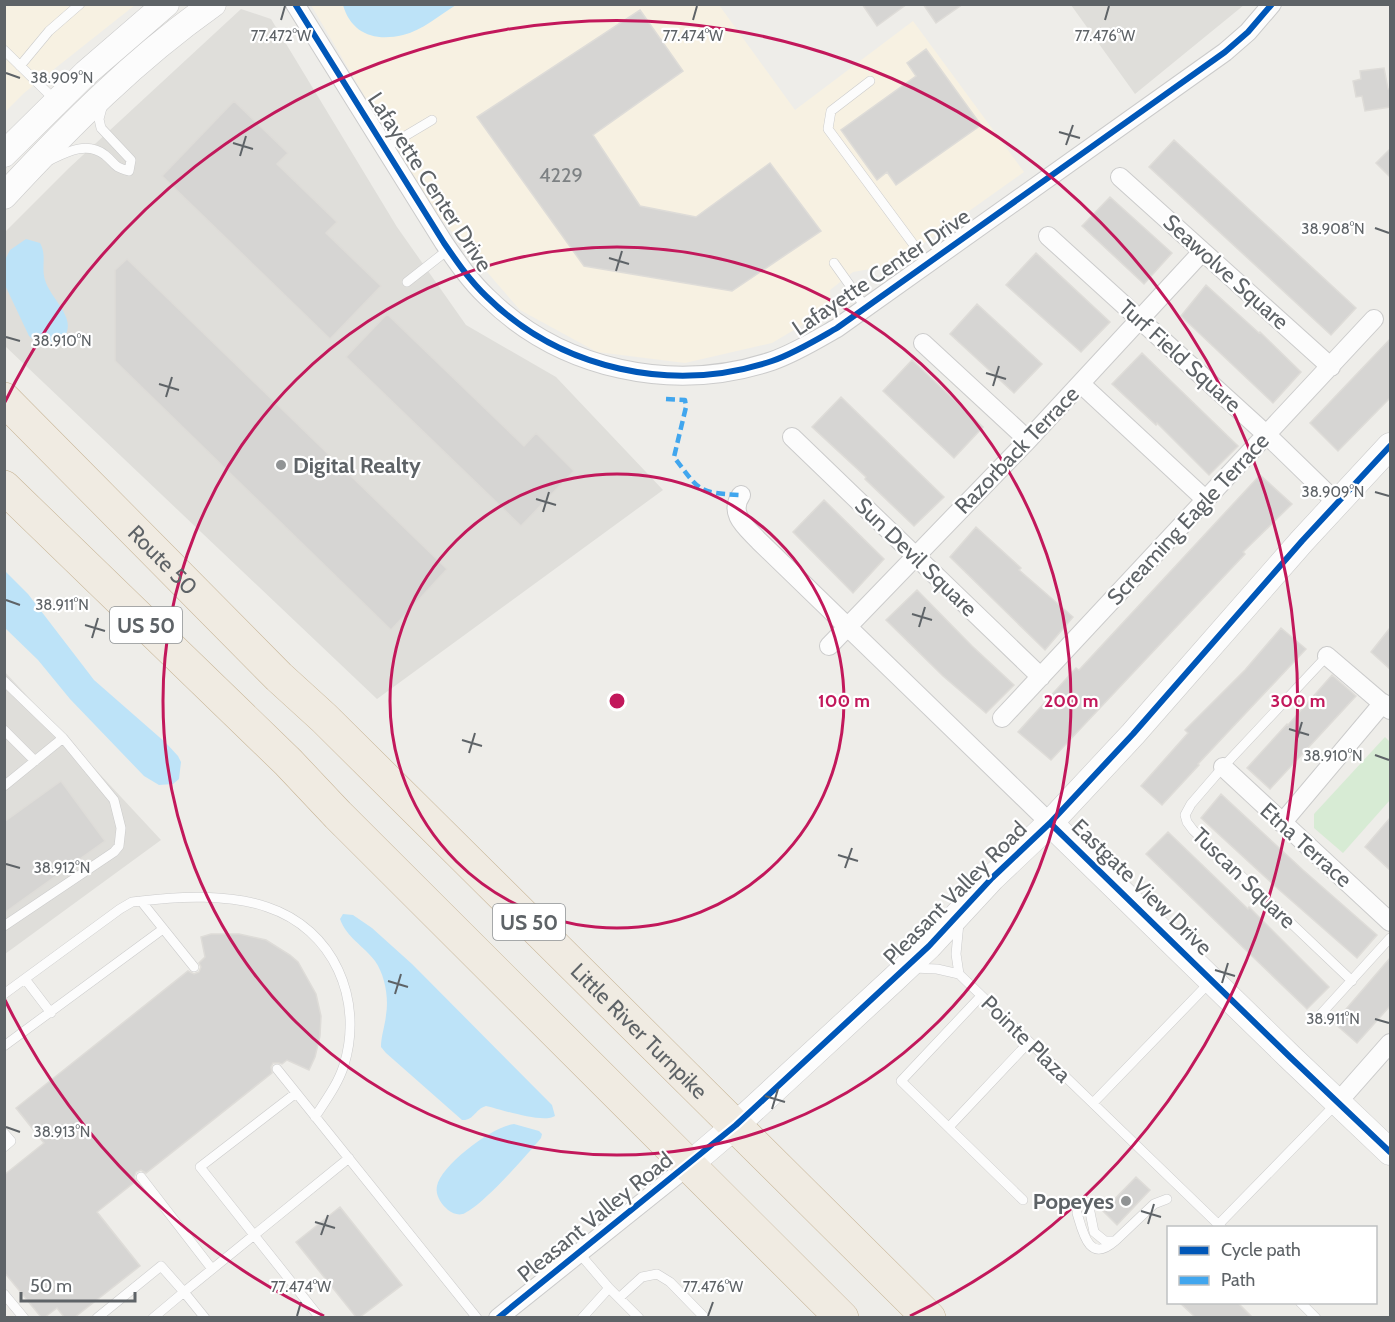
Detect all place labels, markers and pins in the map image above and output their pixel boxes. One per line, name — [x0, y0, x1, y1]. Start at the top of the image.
place label: Digital Realty — [293, 452, 421, 479]
marker: Digital Realty — [274, 458, 288, 472]
centre of rings — [607, 691, 627, 711]
place label: Popeyes — [1033, 1188, 1114, 1215]
marker: Popeyes — [1119, 1194, 1133, 1208]

